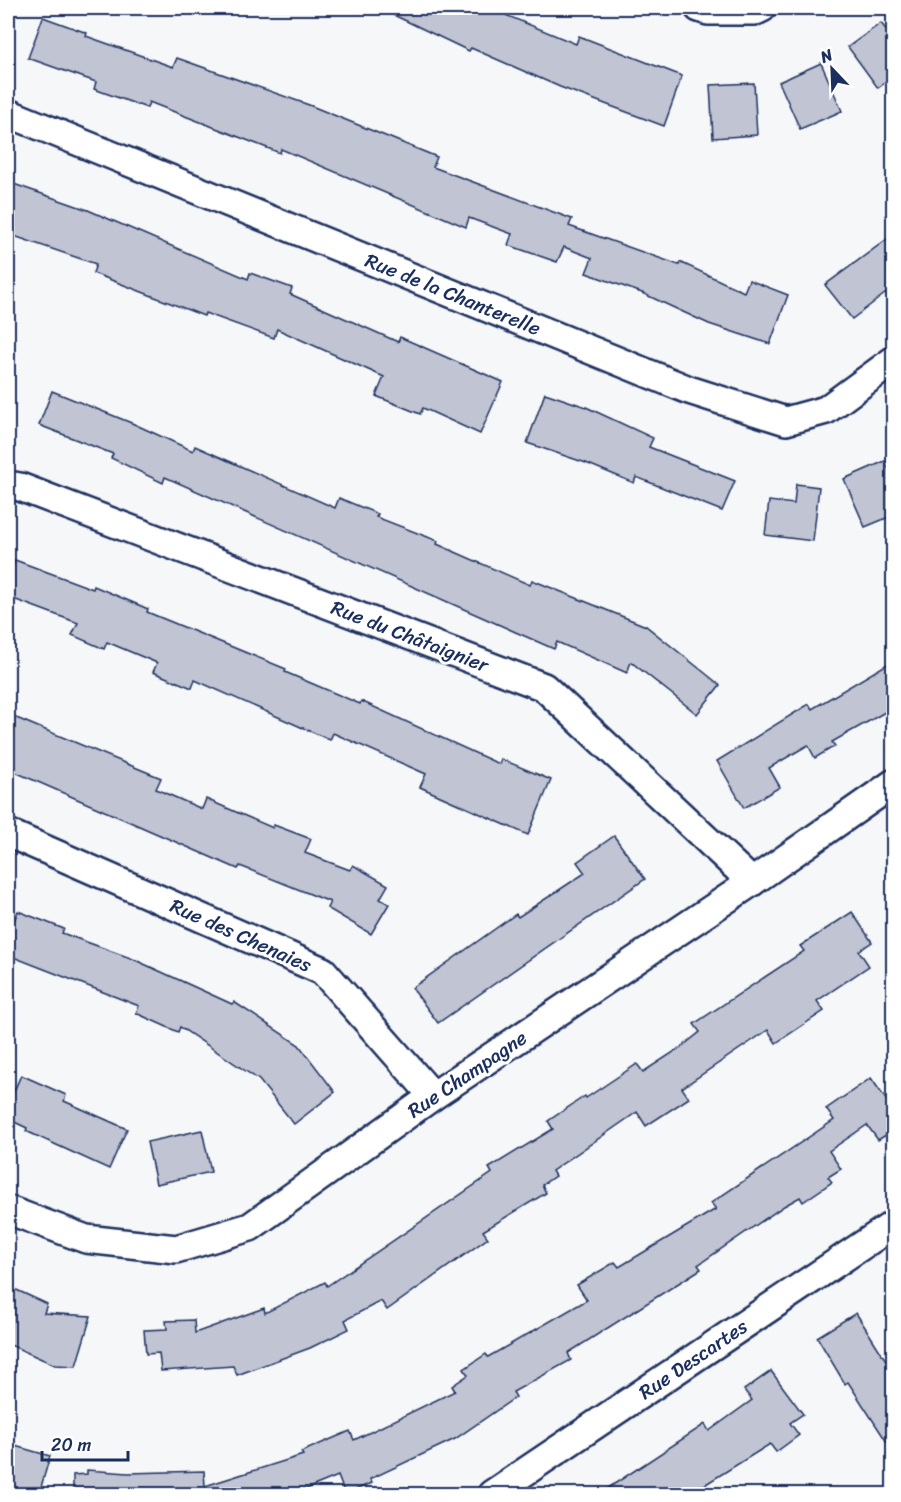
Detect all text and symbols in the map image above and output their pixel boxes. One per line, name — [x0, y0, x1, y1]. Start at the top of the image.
north arrow — [802, 39, 862, 99]
text: N — [815, 40, 838, 72]
street label: Rue de la Chanterelle — [360, 243, 546, 346]
street label: Rue du Châtaignier — [326, 590, 494, 683]
street label: Rue des Chenaies — [164, 889, 318, 983]
street label: Rue Champagne — [400, 1021, 534, 1128]
street label: Rue Descartes — [631, 1309, 756, 1409]
scale bar — [42, 1424, 128, 1462]
text: 20 m — [51, 1429, 91, 1461]

